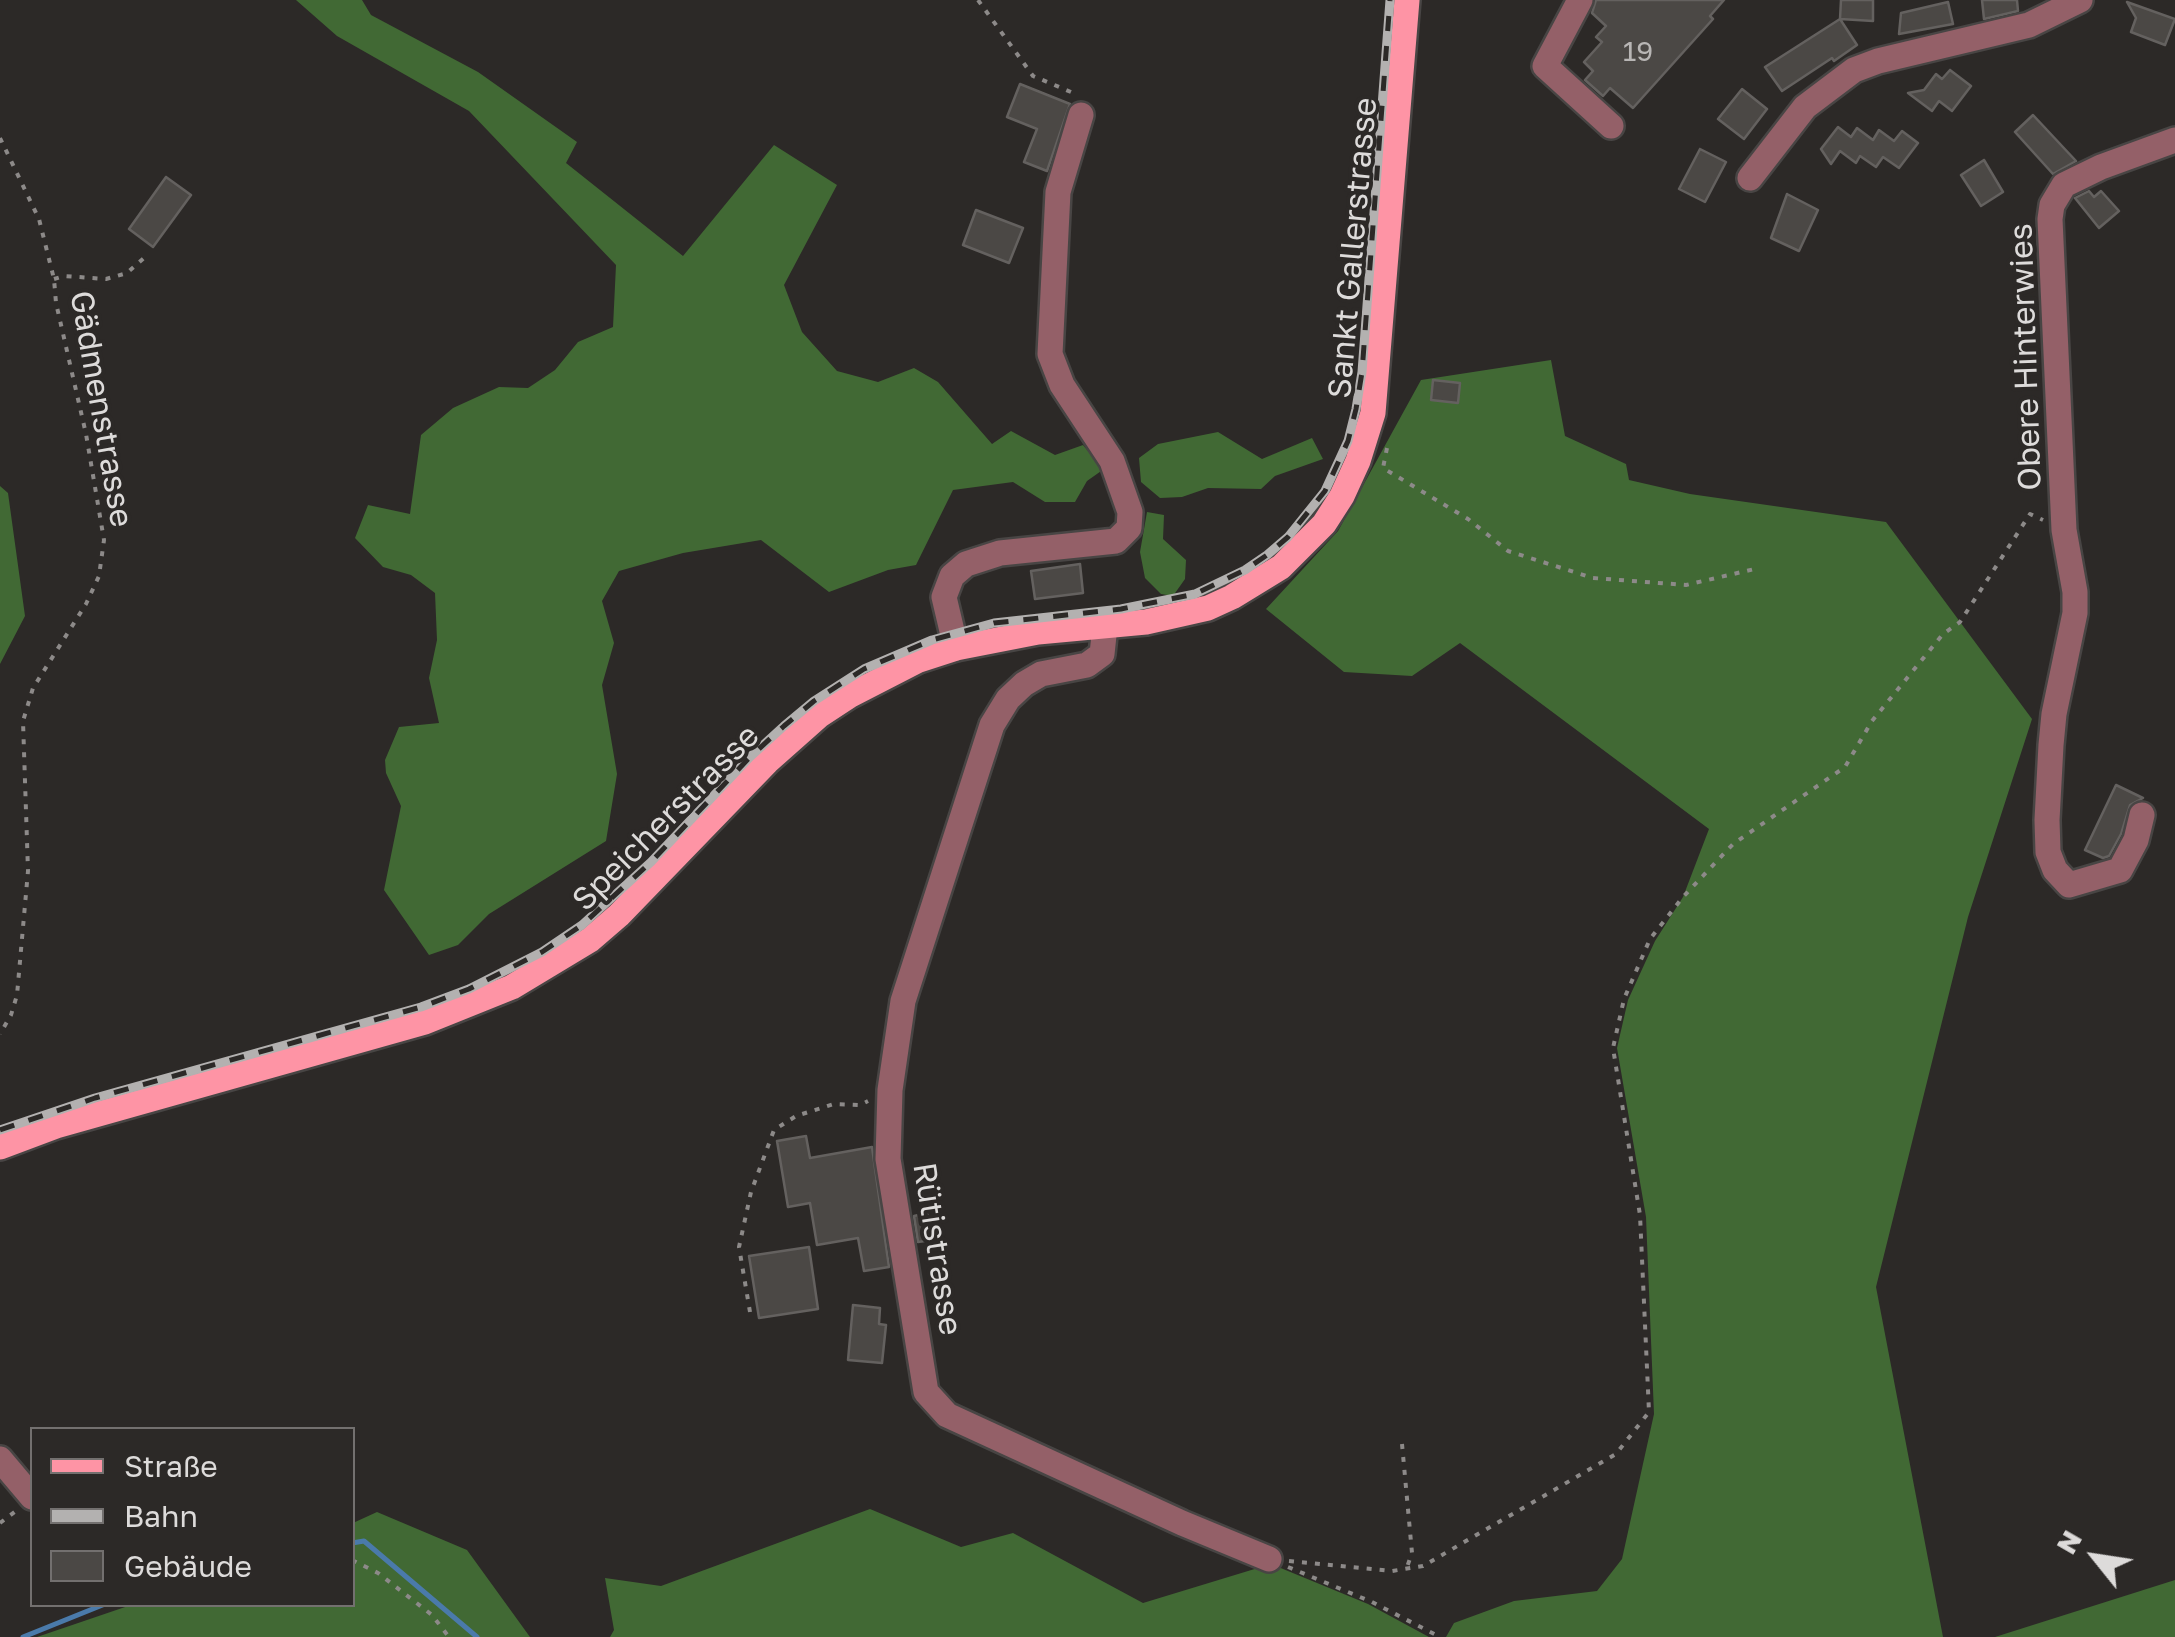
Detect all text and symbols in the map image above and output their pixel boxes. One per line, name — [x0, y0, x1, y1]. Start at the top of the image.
house number: 19 — [1623, 35, 1653, 69]
street label: Sankt Gallerstrasse — [1321, 96, 1385, 400]
street label: Obere Hinterwies — [2002, 223, 2050, 491]
street label: Gädmenstrasse — [61, 288, 141, 530]
street label: Speicherstrasse — [565, 717, 767, 919]
street label: Rütistrasse — [904, 1160, 970, 1338]
legend — [30, 1427, 355, 1607]
text: Straße — [124, 1448, 218, 1484]
text: Bahn — [124, 1498, 198, 1534]
north arrow — [2045, 1507, 2145, 1607]
text: N — [2049, 1524, 2088, 1559]
text: Gebäude — [124, 1548, 252, 1584]

